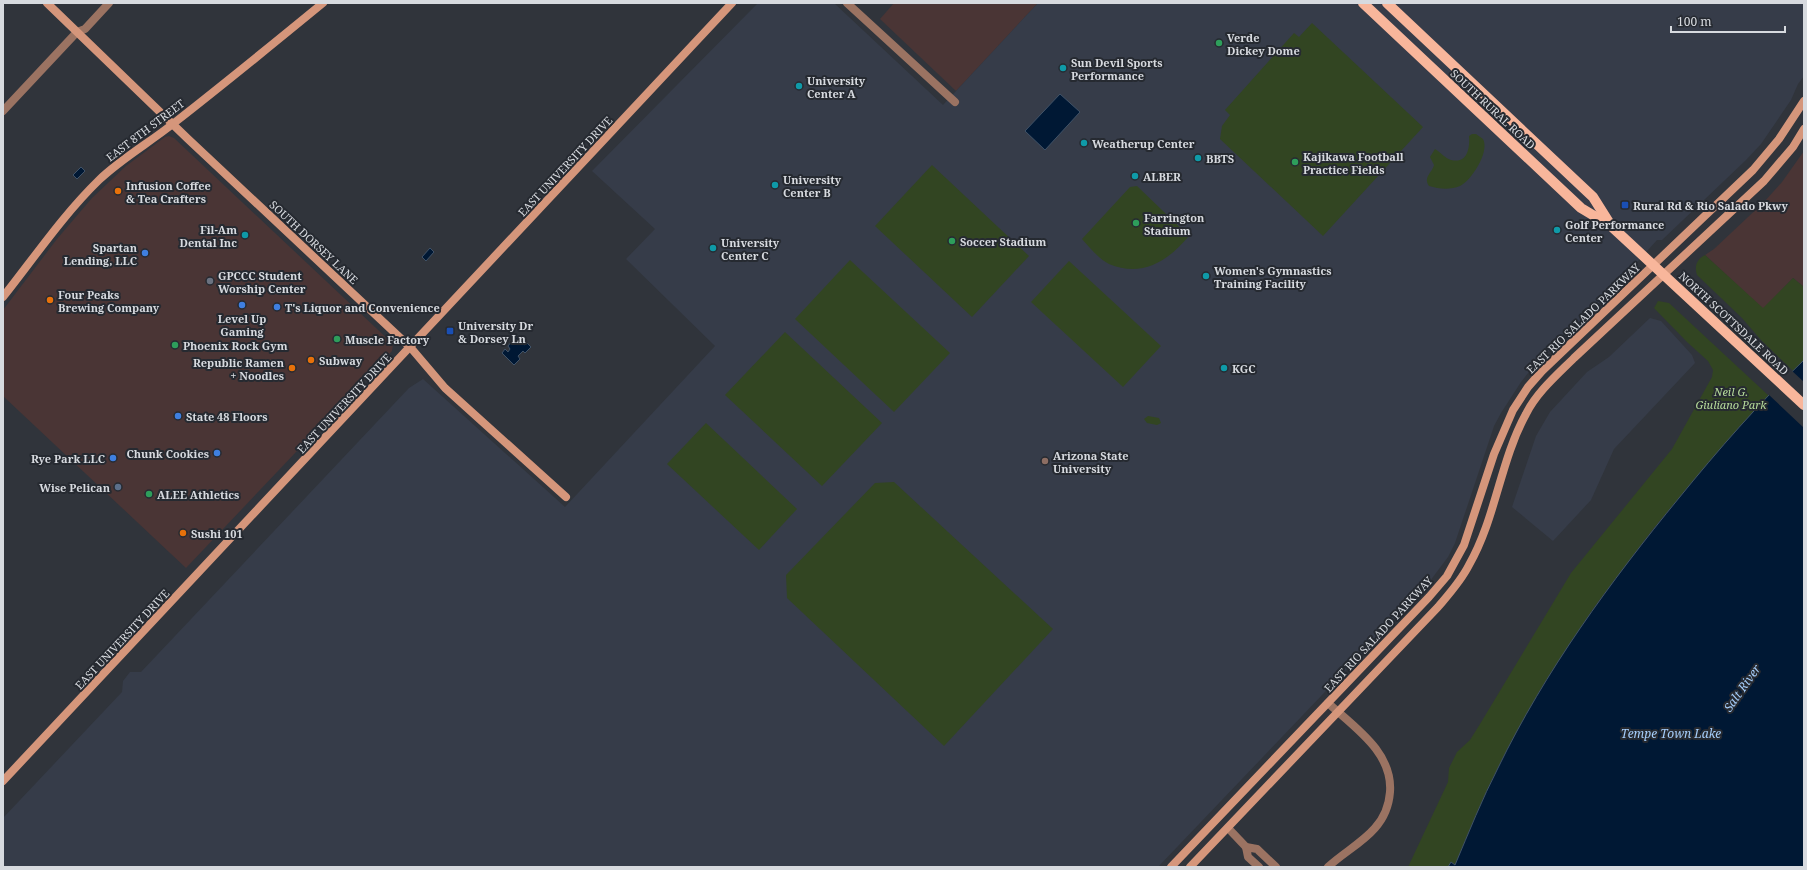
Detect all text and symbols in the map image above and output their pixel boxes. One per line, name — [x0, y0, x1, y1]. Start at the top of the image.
scale bar — [1671, 8, 1785, 34]
text: 100 m — [1677, 13, 1712, 30]
place label: Verde Dickey Dome — [1227, 30, 1300, 58]
marker: Verde Dickey Dome — [1214, 38, 1224, 48]
place label: Sun Devil Sports Performance — [1071, 55, 1163, 83]
marker: Sun Devil Sports Performance — [1058, 63, 1068, 73]
street label: SOUTH RURAL ROAD — [1447, 66, 1539, 152]
place label: University Center A — [807, 73, 866, 101]
marker: University Center A — [794, 81, 804, 91]
street label: EAST 8TH STREET — [103, 95, 188, 164]
street label: EAST UNIVERSITY DRIVE — [515, 113, 616, 219]
place label: Weatherup Center — [1092, 136, 1195, 151]
marker: Weatherup Center — [1079, 138, 1089, 148]
place label: Kajikawa Football Practice Fields — [1303, 149, 1404, 177]
place label: BBTS — [1206, 151, 1234, 166]
marker: BBTS — [1193, 153, 1203, 163]
marker: Kajikawa Football Practice Fields — [1290, 157, 1300, 167]
place label: ALBER — [1143, 169, 1181, 184]
marker: ALBER — [1130, 171, 1140, 181]
place label: University Center B — [783, 172, 842, 200]
place label: Infusion Coffee & Tea Crafters — [126, 178, 211, 206]
marker: University Center B — [770, 180, 780, 190]
marker: Infusion Coffee & Tea Crafters — [113, 186, 123, 196]
street label: SOUTH DORSEY LANE — [266, 197, 362, 287]
place label: Rural Rd & Rio Salado Pkwy — [1633, 198, 1788, 213]
marker: Rural Rd & Rio Salado Pkwy — [1620, 200, 1630, 210]
place label: Farrington Stadium — [1144, 210, 1205, 238]
place label: Golf Performance Center — [1565, 217, 1664, 245]
marker: Farrington Stadium — [1131, 218, 1141, 228]
place label: Fil-Am Dental Inc — [180, 222, 237, 250]
marker: Golf Performance Center — [1552, 225, 1562, 235]
marker: Fil-Am Dental Inc — [240, 230, 250, 240]
place label: Soccer Stadium — [960, 234, 1046, 249]
place label: University Center C — [721, 235, 780, 263]
marker: Soccer Stadium — [947, 236, 957, 246]
place label: Spartan Lending, LLC — [64, 240, 138, 268]
marker: University Center C — [708, 243, 718, 253]
marker: Spartan Lending, LLC — [140, 248, 150, 258]
street label: EAST RIO SALADO PARKWAY — [1523, 259, 1643, 376]
place label: Women's Gymnastics Training Facility — [1214, 263, 1332, 291]
place label: GPCCC Student Worship Center — [218, 268, 306, 296]
street label: NORTH SCOTTSDALE ROAD — [1676, 268, 1792, 378]
marker: Women's Gymnastics Training Facility — [1201, 271, 1211, 281]
marker: GPCCC Student Worship Center — [205, 276, 215, 286]
place label: Four Peaks Brewing Company — [58, 287, 160, 315]
marker: Four Peaks Brewing Company — [45, 295, 55, 305]
marker: Level Up Gaming — [237, 300, 247, 310]
place label: T's Liquor and Convenience — [285, 300, 440, 315]
marker: T's Liquor and Convenience — [272, 302, 282, 312]
place label: Level Up Gaming — [218, 311, 266, 339]
place label: University Dr & Dorsey Ln — [458, 318, 533, 346]
marker: University Dr & Dorsey Ln — [445, 326, 455, 336]
place label: Muscle Factory — [345, 332, 430, 347]
marker: Muscle Factory — [332, 334, 342, 344]
place label: Phoenix Rock Gym — [183, 338, 288, 353]
marker: Phoenix Rock Gym — [170, 340, 180, 350]
street label: EAST UNIVERSITY DRIVE — [294, 350, 395, 456]
place label: Subway — [319, 353, 363, 368]
place label: Republic Ramen + Noodles — [193, 355, 285, 383]
marker: Subway — [306, 355, 316, 365]
place label: KGC — [1232, 361, 1256, 376]
marker: Republic Ramen + Noodles — [287, 363, 297, 373]
marker: KGC — [1219, 363, 1229, 373]
park label: Neil G. Giuliano Park — [1695, 384, 1767, 412]
place label: State 48 Floors — [186, 409, 268, 424]
marker: State 48 Floors — [173, 411, 183, 421]
place label: Chunk Cookies — [126, 446, 209, 461]
marker: Chunk Cookies — [212, 448, 222, 458]
place label: Arizona State University — [1053, 448, 1128, 476]
place label: Rye Park LLC — [31, 451, 105, 466]
marker: Rye Park LLC — [108, 453, 118, 463]
marker: Arizona State University — [1040, 456, 1050, 466]
place label: Wise Pelican — [39, 480, 111, 495]
marker: Wise Pelican — [113, 482, 123, 492]
place label: ALEE Athletics — [157, 487, 239, 502]
marker: ALEE Athletics — [144, 489, 154, 499]
place label: Sushi 101 — [191, 526, 243, 541]
marker: Sushi 101 — [178, 528, 188, 538]
street label: EAST RIO SALADO PARKWAY — [1320, 573, 1436, 695]
street label: EAST UNIVERSITY DRIVE — [72, 586, 173, 692]
water label: Salt River — [1719, 661, 1765, 715]
water label: Tempe Town Lake — [1621, 725, 1721, 742]

